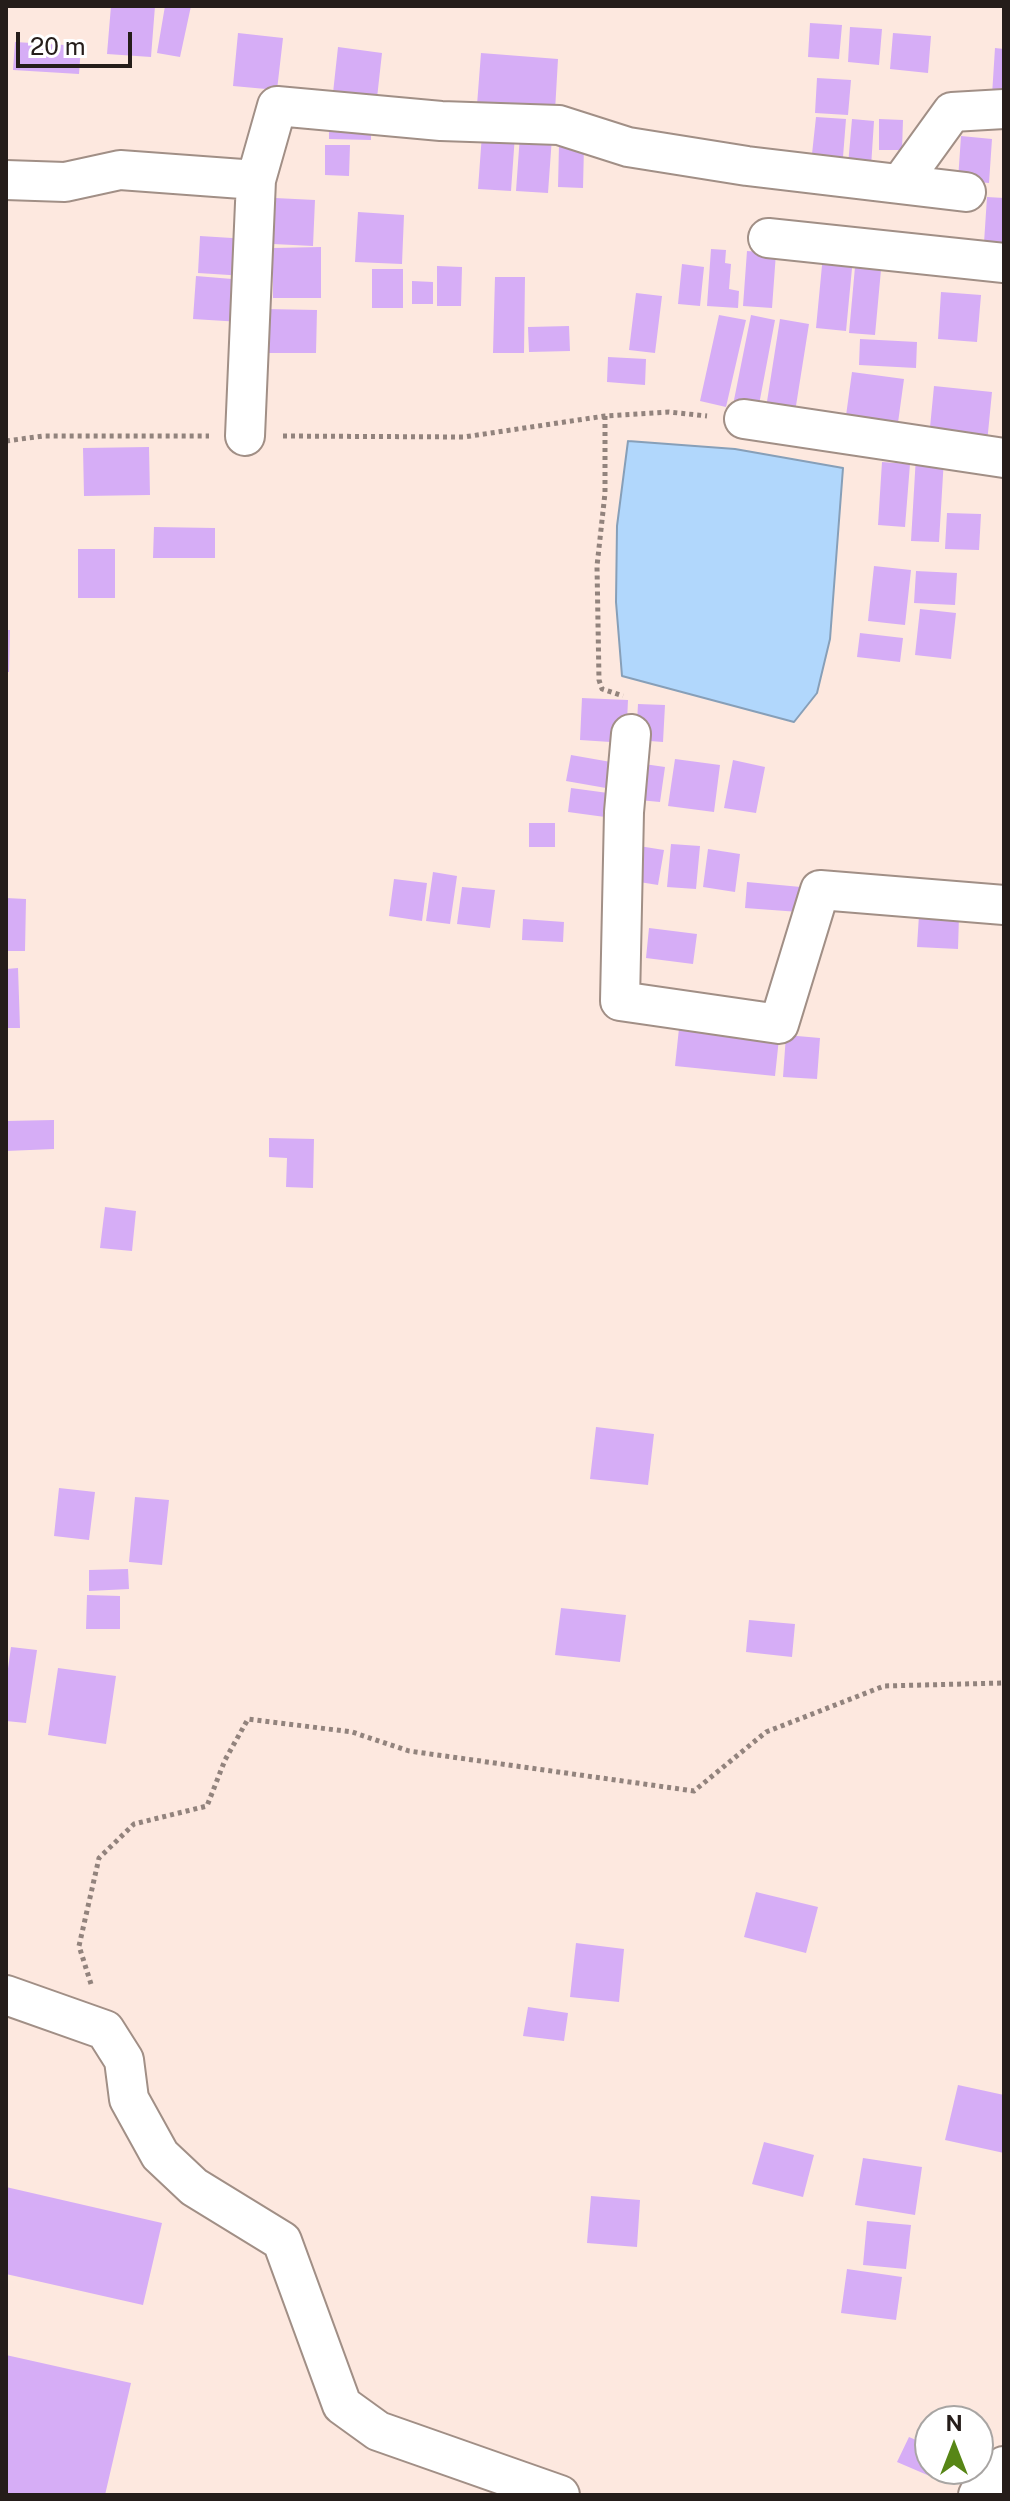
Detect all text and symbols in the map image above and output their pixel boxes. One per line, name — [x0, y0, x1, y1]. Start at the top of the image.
scale bar — [20, 16, 136, 66]
text: 20 m — [30, 32, 86, 60]
north arrow — [914, 2405, 994, 2485]
text: N — [945, 2410, 963, 2436]

